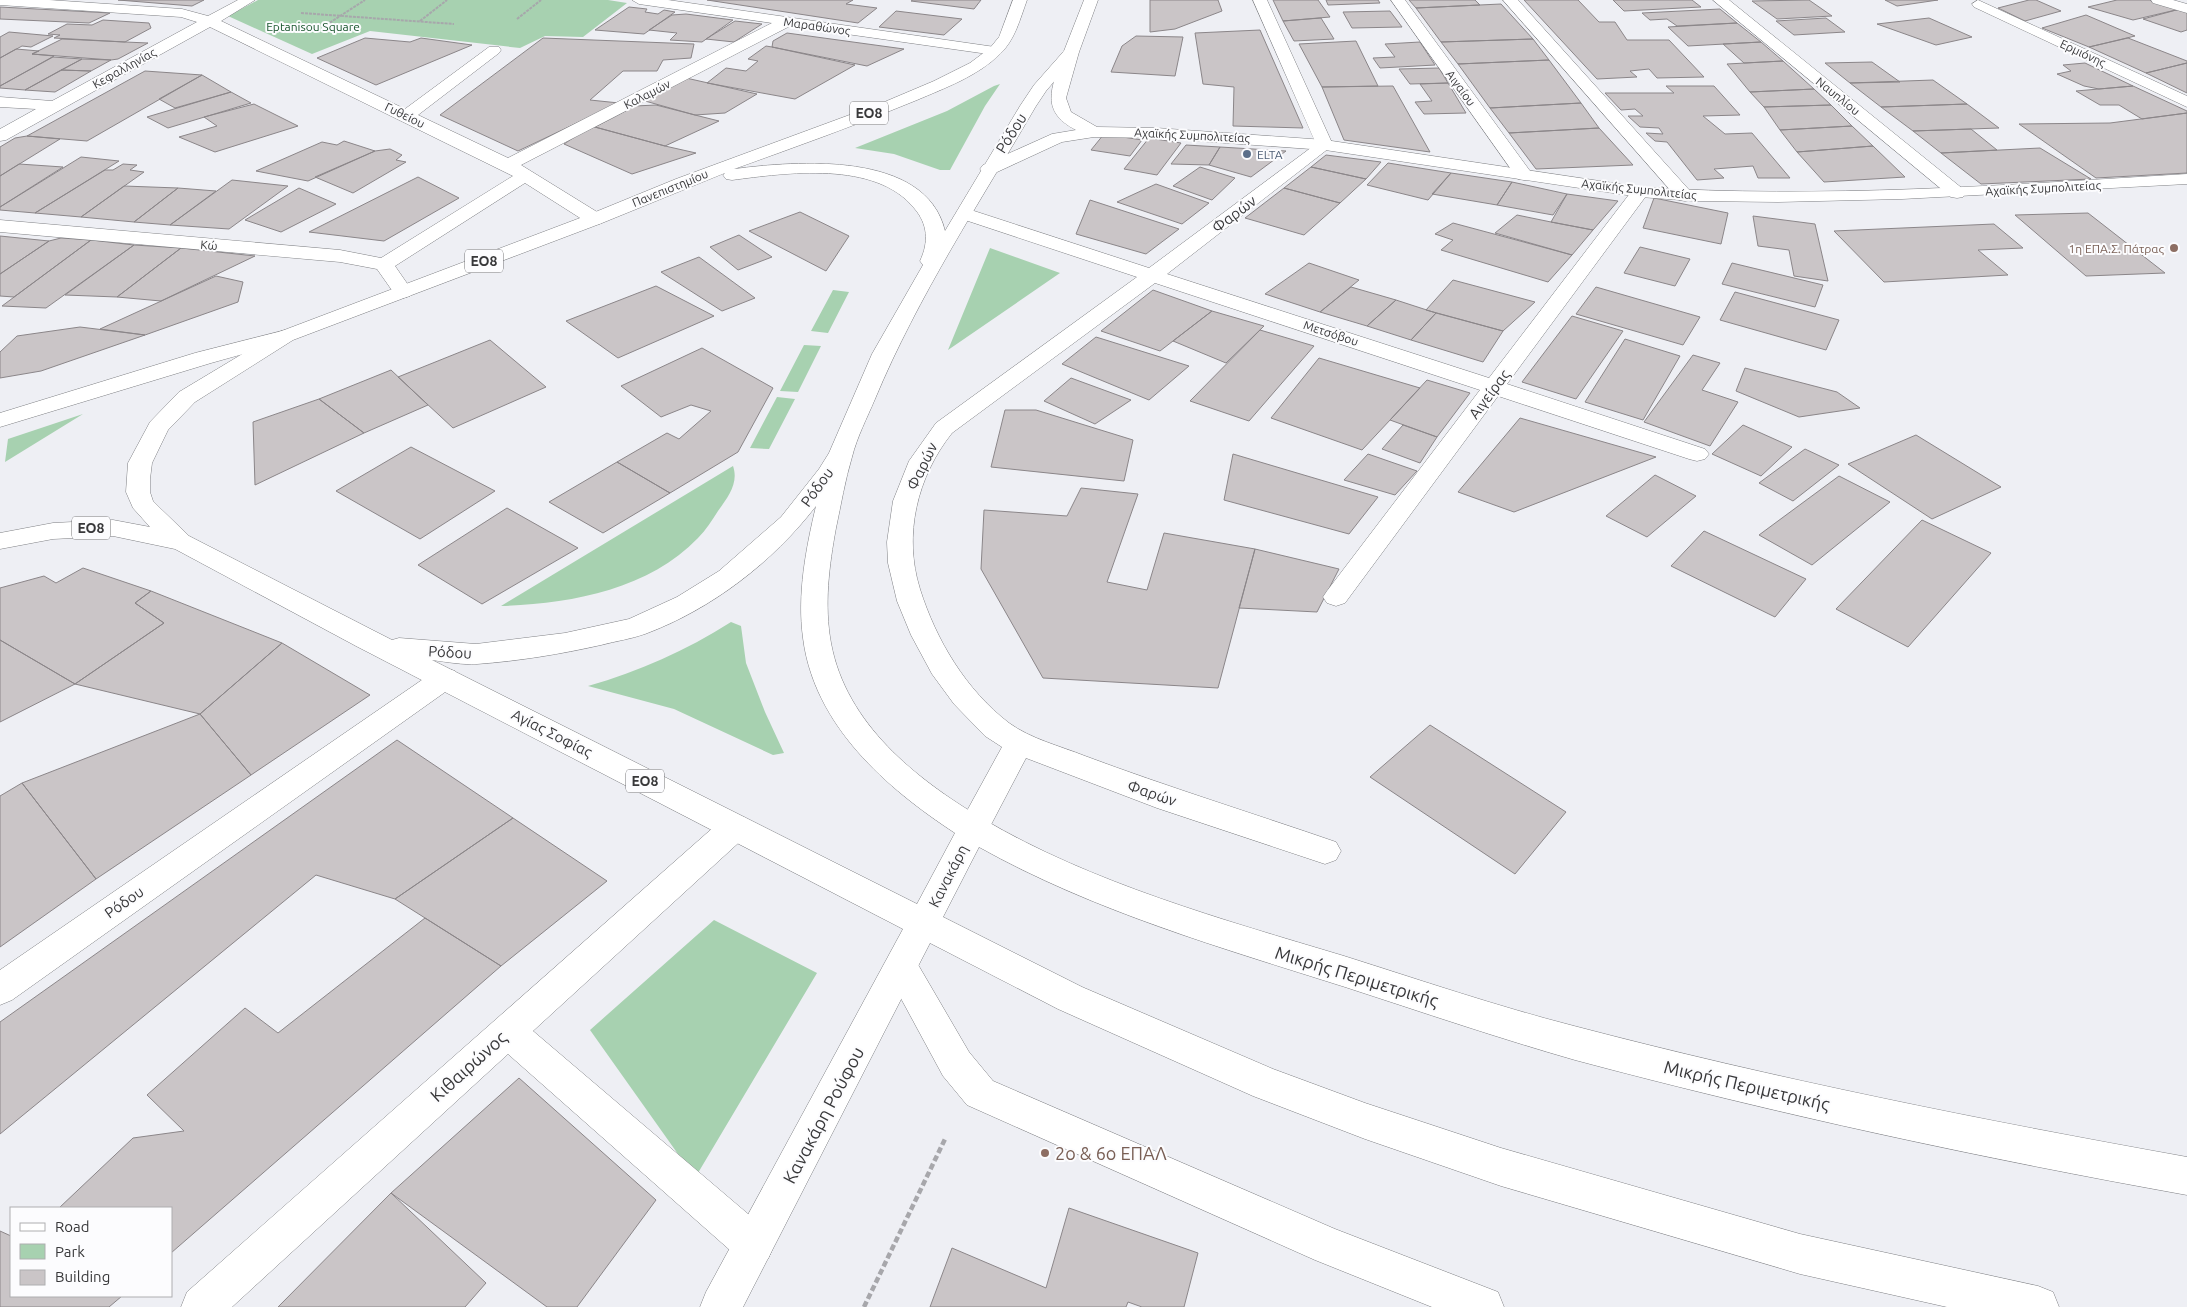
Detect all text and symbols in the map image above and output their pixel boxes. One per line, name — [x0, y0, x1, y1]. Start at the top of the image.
street label: Μαραθώνος — [783, 15, 852, 38]
park label: Eptanisou Square — [266, 20, 360, 33]
street label: Ερμιόνης — [2058, 37, 2108, 70]
street label: Κεφαλληνίας — [90, 45, 159, 92]
street label: Αιγαίου — [1444, 68, 1478, 108]
street label: Ναυπλίου — [1814, 74, 1862, 118]
street label: Καλαμών — [622, 77, 673, 111]
street label: Γυθείου — [383, 100, 427, 130]
road number: ΕΟ8 — [850, 102, 888, 125]
street label: Ρόδου — [992, 110, 1030, 156]
street label: Αχαϊκής Συμπολιτείας — [1134, 125, 1251, 146]
marker: ELTA — [1241, 148, 1253, 160]
place label: ELTA — [1257, 148, 1283, 161]
street label: Πανεπιστημίου — [630, 167, 710, 209]
street label: Αχαϊκής Συμπολιτείας — [1581, 176, 1698, 203]
street label: Αχαϊκής Συμπολιτείας — [1985, 178, 2102, 199]
street label: Φαρών — [1209, 192, 1259, 236]
street label: Κώ — [200, 238, 218, 252]
place label: 1η ΕΠΑ.Σ. Πάτρας — [2069, 242, 2165, 256]
marker: 1η ΕΠΑ.Σ. Πάτρας — [2168, 242, 2180, 254]
road number: ΕΟ8 — [465, 250, 503, 272]
street label: Μετσόβου — [1302, 318, 1360, 348]
street label: Αιγείρας — [1465, 366, 1513, 422]
street label: Φαρών — [903, 440, 941, 492]
street label: Ρόδου — [797, 464, 837, 510]
road number: ΕΟ8 — [72, 516, 110, 540]
street label: Ρόδου — [428, 642, 472, 662]
street label: Αγίας Σοφίας — [509, 705, 595, 761]
road number: ΕΟ8 — [626, 769, 664, 792]
street label: Φαρών — [1125, 777, 1179, 809]
street label: Κανακάρη — [925, 842, 971, 910]
street label: Ρόδου — [101, 883, 147, 921]
street label: Μικρής Περιμετρικής — [1273, 942, 1441, 1011]
street label: Κιθαιρώνος — [426, 1027, 511, 1106]
street label: Κανακάρη Ρούφου — [779, 1043, 867, 1187]
street label: Μικρής Περιμετρικής — [1662, 1056, 1832, 1115]
place label: 2ο & 6ο ΕΠΑΛ — [1055, 1143, 1167, 1163]
marker: 2ο & 6ο ΕΠΑΛ — [1039, 1147, 1051, 1159]
legend — [10, 1207, 172, 1297]
text: Road — [55, 1218, 90, 1235]
text: Park — [55, 1243, 85, 1260]
text: Building — [55, 1268, 110, 1285]

